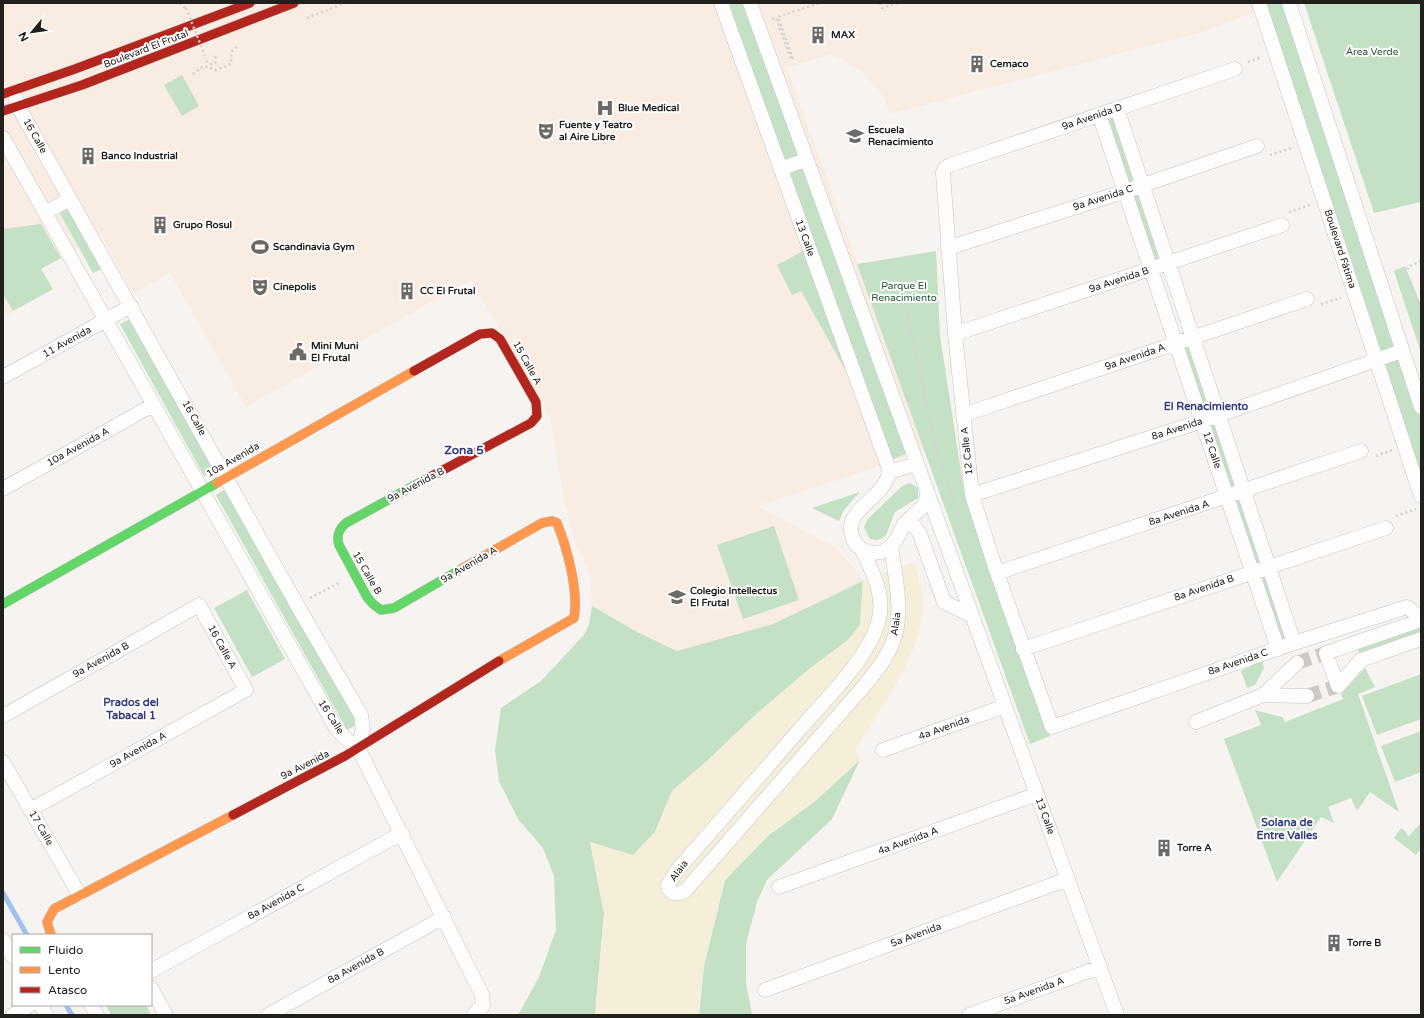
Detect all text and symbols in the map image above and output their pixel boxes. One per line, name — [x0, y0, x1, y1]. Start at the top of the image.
north arrow — [12, 12, 52, 52]
building icon: MAX — [808, 25, 828, 45]
street label: Boulevard El Frutal — [102, 27, 190, 71]
place label: MAX — [831, 29, 855, 41]
text: N — [16, 30, 32, 44]
park label: Área Verde — [1346, 46, 1399, 58]
building icon: Cemaco — [967, 54, 987, 74]
place label: Cemaco — [990, 58, 1029, 70]
hospital icon: Blue Medical — [595, 98, 615, 118]
street label: 9a Avenida D — [1060, 101, 1124, 133]
place label: Blue Medical — [618, 102, 679, 114]
street label: 16 Calle — [20, 116, 50, 156]
place label: Fuente y Teatro al Aire Libre — [559, 119, 633, 143]
theatre icon: Fuente y Teatro al Aire Libre — [536, 121, 556, 141]
place label: Escuela Renacimiento — [868, 124, 933, 148]
school or university icon: Escuela Renacimiento — [845, 126, 865, 146]
building icon: Banco Industrial — [78, 146, 98, 166]
place label: Banco Industrial — [101, 150, 178, 162]
street label: 9a Avenida C — [1071, 183, 1135, 213]
street label: Boulevard Fátima — [1322, 208, 1358, 290]
building icon: Grupo Rosul — [150, 215, 170, 235]
street label: 13 Calle — [793, 218, 817, 258]
place label: Grupo Rosul — [173, 219, 232, 231]
sports icon: Scandinavia Gym — [250, 237, 270, 257]
place label: Scandinavia Gym — [273, 241, 355, 253]
street label: 9a Avenida B — [1087, 265, 1151, 295]
theatre icon: Cinepolis — [250, 277, 270, 297]
park label: Parque El Renacimiento — [871, 280, 937, 304]
place label: Cinepolis — [273, 281, 317, 293]
building icon: CC El Frutal — [397, 281, 417, 301]
place label: CC El Frutal — [420, 285, 475, 297]
street label: 11 Avenida — [41, 324, 93, 360]
street label: 15 Calle A — [510, 339, 544, 387]
place label: Mini Muni El Frutal — [311, 340, 359, 364]
street label: 9a Avenida A — [1103, 341, 1167, 373]
public building icon: Mini Muni El Frutal — [288, 342, 308, 362]
street label: 16 Calle — [179, 398, 209, 438]
district label: El Renacimiento — [1164, 400, 1249, 413]
street label: 8a Avenida — [1150, 415, 1204, 443]
street label: 10a Avenida A — [45, 425, 111, 469]
street label: 12 Calle A — [959, 426, 975, 476]
street label: 12 Calle — [1200, 430, 1224, 470]
street label: 10a Avenida — [204, 440, 262, 480]
district label: Zona 5 — [444, 443, 484, 457]
street label: 9a Avenida B — [386, 465, 446, 505]
street label: 8a Avenida A — [1147, 498, 1211, 528]
street label: 9a Avenida A — [439, 544, 499, 586]
street label: 15 Calle B — [350, 549, 384, 597]
street label: 8a Avenida B — [1172, 572, 1236, 604]
place label: Colegio Intellectus El Frutal — [690, 585, 778, 609]
school or university icon: Colegio Intellectus El Frutal — [667, 587, 687, 607]
street label: Alaia — [888, 611, 904, 637]
street label: 16 Calle A — [205, 623, 239, 671]
street label: 9a Avenida B — [71, 640, 131, 680]
street label: 8a Avenida C — [1206, 646, 1270, 678]
district label: Prados del Tabacal 1 — [103, 696, 159, 722]
street label: 16 Calle — [316, 698, 347, 737]
street label: 4a Avenida — [917, 713, 971, 743]
street label: 9a Avenida A — [108, 729, 168, 771]
street label: 9a Avenida — [279, 748, 331, 782]
street label: 13 Calle — [1033, 796, 1057, 836]
street label: 17 Calle — [26, 808, 56, 848]
district label: Solana de Entre Valles — [1256, 816, 1318, 842]
street label: 4a Avenida A — [876, 825, 940, 857]
building icon: Torre A — [1154, 838, 1174, 858]
place label: Torre A — [1176, 842, 1212, 854]
street label: Alaia — [667, 858, 691, 884]
street label: 8a Avenida C — [246, 882, 306, 922]
street label: 5a Avenida — [889, 920, 943, 950]
building icon: Torre B — [1324, 933, 1344, 953]
legend — [12, 934, 152, 1006]
place label: Torre B — [1346, 937, 1381, 949]
text: Fluido — [48, 943, 83, 957]
street label: 8a Avenida B — [326, 946, 386, 986]
text: Lento — [48, 963, 81, 977]
street label: 5a Avenida A — [1002, 975, 1066, 1007]
text: Atasco — [48, 983, 87, 997]

